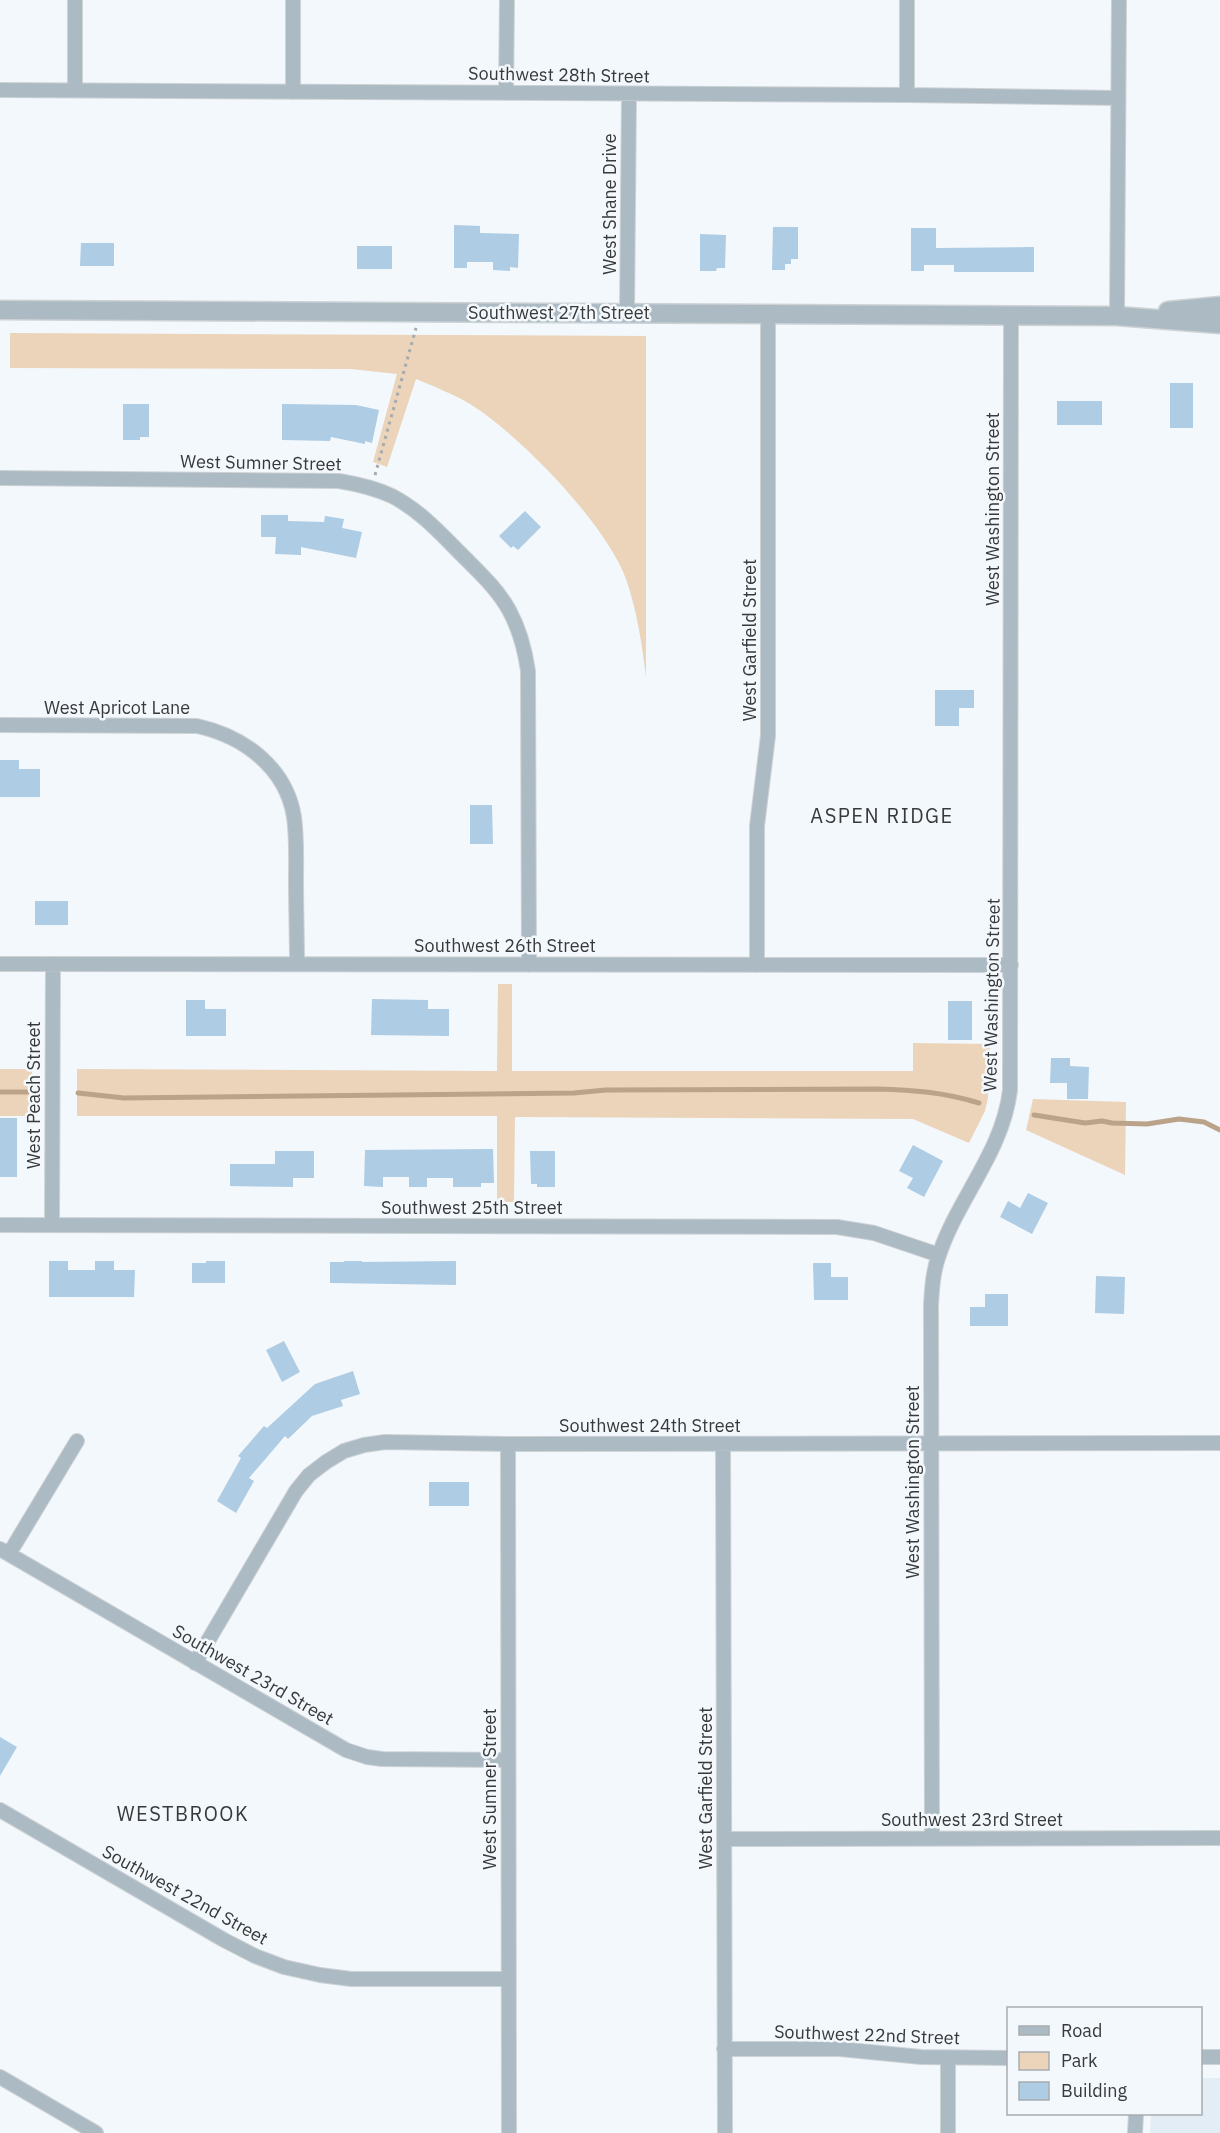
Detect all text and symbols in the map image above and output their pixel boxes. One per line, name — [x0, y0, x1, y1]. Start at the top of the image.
street label: Southwest 28th Street — [468, 61, 650, 88]
street label: West Shane Drive — [598, 133, 621, 275]
street label: Southwest 27th Street — [468, 301, 650, 324]
street label: West Washington Street — [981, 412, 1004, 606]
street label: West Sumner Street — [180, 450, 342, 475]
street label: West Garfield Street — [738, 559, 761, 721]
street label: West Apricot Lane — [44, 696, 190, 719]
district label: ASPEN RIDGE — [810, 802, 954, 829]
street label: West Washington Street — [978, 898, 1005, 1092]
street label: Southwest 26th Street — [414, 934, 596, 957]
street label: West Peach Street — [22, 1021, 45, 1169]
street label: Southwest 25th Street — [381, 1196, 563, 1219]
street label: West Washington Street — [901, 1385, 924, 1579]
street label: Southwest 24th Street — [559, 1414, 741, 1437]
street label: Southwest 23rd Street — [169, 1619, 338, 1730]
street label: West Garfield Street — [694, 1707, 717, 1869]
street label: West Sumner Street — [478, 1708, 501, 1870]
district label: WESTBROOK — [117, 1800, 249, 1827]
street label: Southwest 23rd Street — [881, 1808, 1063, 1831]
street label: Southwest 22nd Street — [98, 1839, 272, 1950]
legend — [1007, 2007, 1202, 2115]
text: Road — [1061, 2019, 1102, 2042]
street label: Southwest 22nd Street — [774, 2020, 960, 2049]
text: Park — [1061, 2049, 1098, 2072]
text: Building — [1061, 2079, 1128, 2102]

